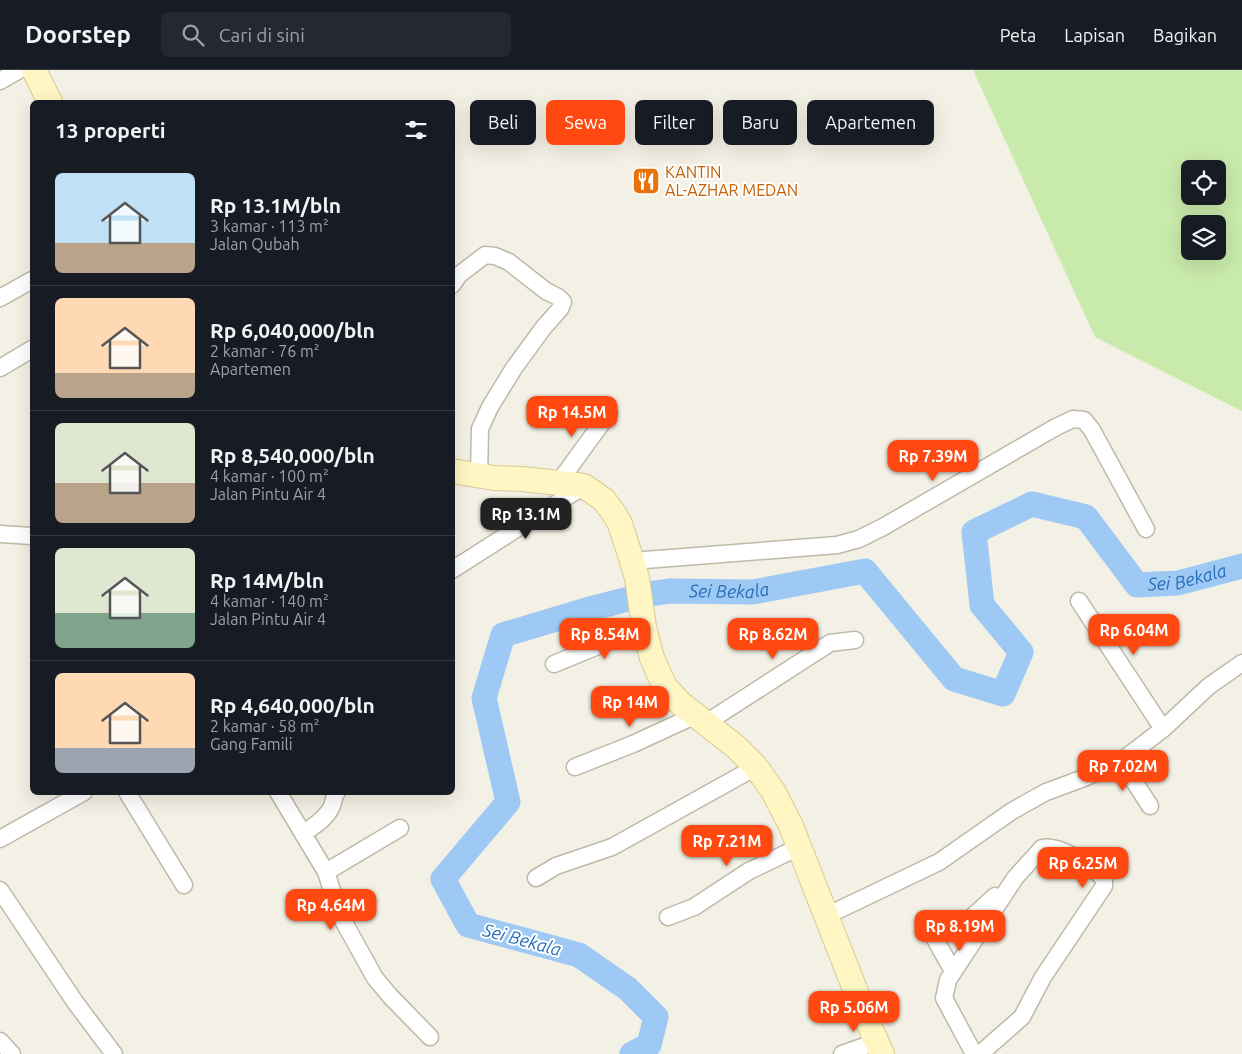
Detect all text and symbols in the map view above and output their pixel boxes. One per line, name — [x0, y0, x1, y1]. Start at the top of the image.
search box — [161, 12, 511, 57]
text: Doorstep — [25, 21, 131, 48]
icon: search — [179, 21, 207, 49]
text: Cari di sini — [219, 24, 305, 46]
text: Peta — [1000, 25, 1036, 45]
text: Lapisan — [1064, 25, 1125, 45]
text: Bagikan — [1153, 25, 1217, 45]
chip: Beli — [470, 100, 536, 145]
chip: Sewa — [546, 100, 625, 145]
chip: Filter — [635, 100, 713, 145]
chip: Baru — [723, 100, 797, 145]
chip: Apartemen — [807, 100, 934, 145]
icon: filters — [402, 116, 430, 144]
text: 13 properti — [55, 118, 166, 142]
map controls — [1181, 160, 1226, 260]
button: locate — [1181, 160, 1226, 205]
place label: KANTIN AL-AZHAR MEDAN — [665, 163, 798, 199]
restaurant icon: KANTIN AL-AZHAR MEDAN — [631, 166, 661, 196]
icon: home — [95, 193, 155, 253]
text: Rp 13.1M/bln — [210, 193, 341, 217]
button: layers — [1181, 215, 1226, 260]
text: 3 kamar · 113 m² — [210, 217, 329, 235]
text: Jalan Qubah — [210, 235, 300, 253]
icon: home — [95, 318, 155, 378]
text: Rp 6,040,000/bln — [210, 318, 375, 342]
text: 2 kamar · 76 m² — [210, 342, 320, 360]
text: Apartemen — [210, 360, 291, 378]
pin: Rp 14.5M — [520, 396, 624, 438]
text: Rp 14.5M — [537, 403, 607, 421]
pin: Rp 7.39M — [881, 440, 985, 482]
icon: home — [95, 443, 155, 503]
text: Rp 8,540,000/bln — [210, 443, 375, 467]
text: Rp 7.39M — [898, 447, 968, 465]
text: 4 kamar · 100 m² — [210, 467, 329, 485]
text: Jalan Pintu Air 4 — [210, 485, 326, 503]
pin: Rp 13.1M — [474, 498, 578, 540]
text: Rp 13.1M — [491, 505, 561, 523]
water label: Sei Bekala — [1146, 559, 1229, 594]
icon: home — [95, 568, 155, 628]
text: Rp 14M/bln — [210, 568, 324, 592]
water label: Sei Bekala — [688, 578, 771, 601]
text: 4 kamar · 140 m² — [210, 592, 329, 610]
text: Jalan Pintu Air 4 — [210, 610, 326, 628]
pin: Rp 6.04M — [1082, 614, 1186, 656]
pin: Rp 8.54M — [553, 618, 657, 660]
pin: Rp 8.62M — [721, 618, 825, 660]
text: Rp 6.04M — [1099, 621, 1169, 639]
text: Rp 8.54M — [570, 625, 640, 643]
text: Rp 8.62M — [738, 625, 808, 643]
pin: Rp 14M — [589, 686, 671, 728]
icon: home — [95, 693, 155, 753]
text: Rp 4,640,000/bln — [210, 693, 375, 717]
text: Rp 14M — [602, 693, 658, 711]
text: 2 kamar · 58 m² — [210, 717, 320, 735]
text: Gang Famili — [210, 735, 293, 753]
pin: Rp 7.02M — [1071, 750, 1175, 792]
text: Rp 7.02M — [1088, 757, 1158, 775]
pin: Rp 7.21M — [675, 824, 779, 867]
text: Rp 7.21M — [692, 832, 762, 850]
pin: Rp 6.25M — [1031, 846, 1135, 889]
text: Rp 6.25M — [1048, 854, 1118, 872]
pin: Rp 4.64M — [279, 888, 383, 931]
text: Rp 4.64M — [296, 896, 366, 914]
pin: Rp 8.19M — [908, 910, 1012, 952]
text: Rp 8.19M — [925, 917, 995, 935]
water label: Sei Bekala — [480, 919, 564, 959]
pin: Rp 5.06M — [802, 990, 906, 1033]
text: Rp 5.06M — [819, 998, 889, 1016]

